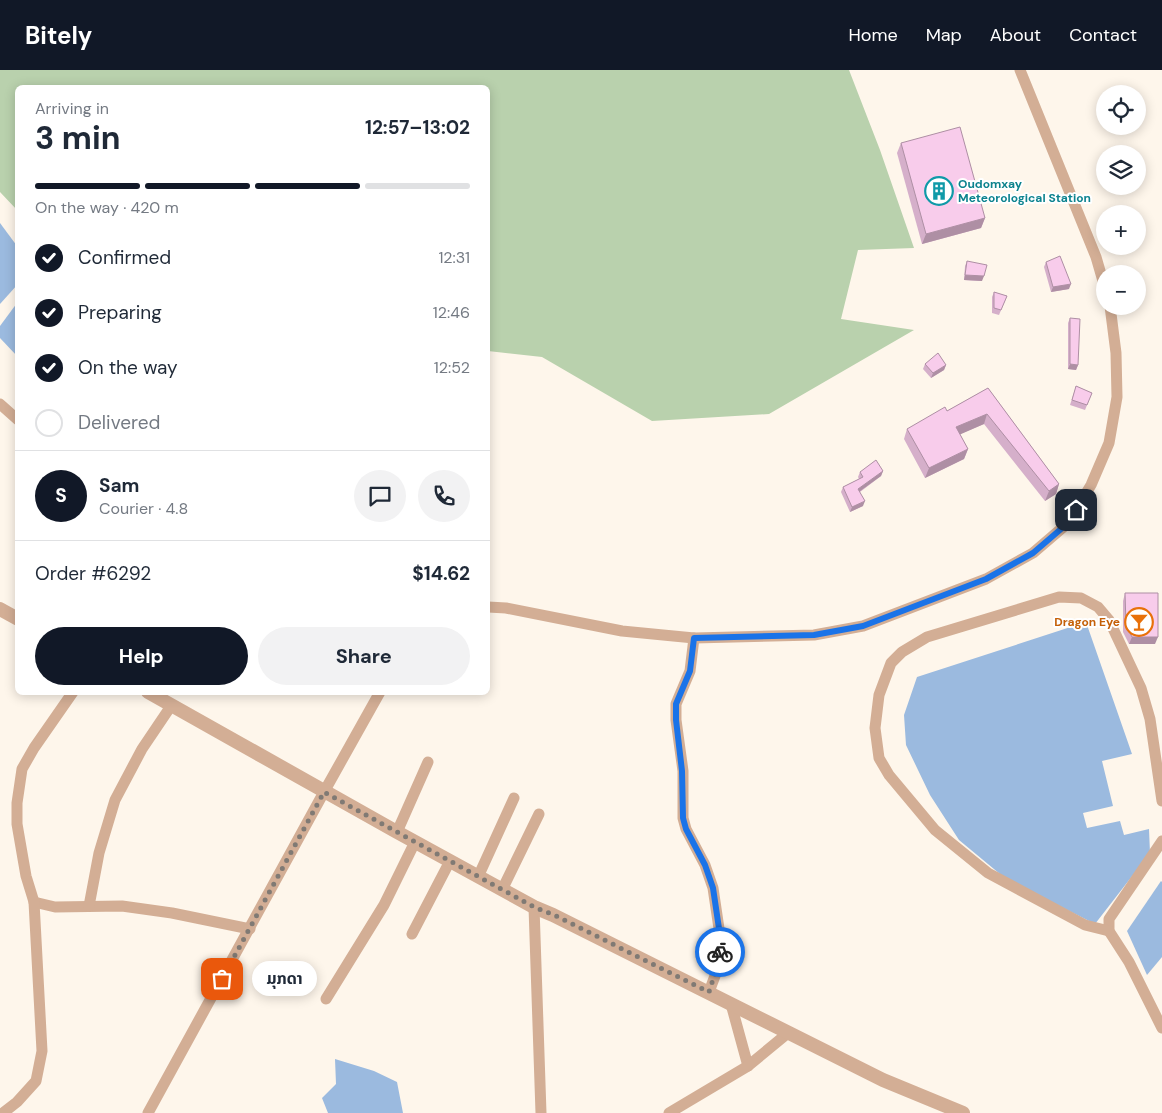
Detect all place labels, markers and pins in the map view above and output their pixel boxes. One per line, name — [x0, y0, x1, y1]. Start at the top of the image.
building icon: Oudomxay Meteorological Station — [924, 176, 954, 206]
place label: Oudomxay Meteorological Station — [958, 176, 1091, 206]
pin — [1055, 489, 1097, 531]
bar icon: Dragon Eye — [1124, 607, 1154, 637]
place label: Dragon Eye — [1054, 614, 1120, 630]
pin — [201, 958, 243, 1000]
callout: ມຸກດາ — [252, 962, 317, 996]

